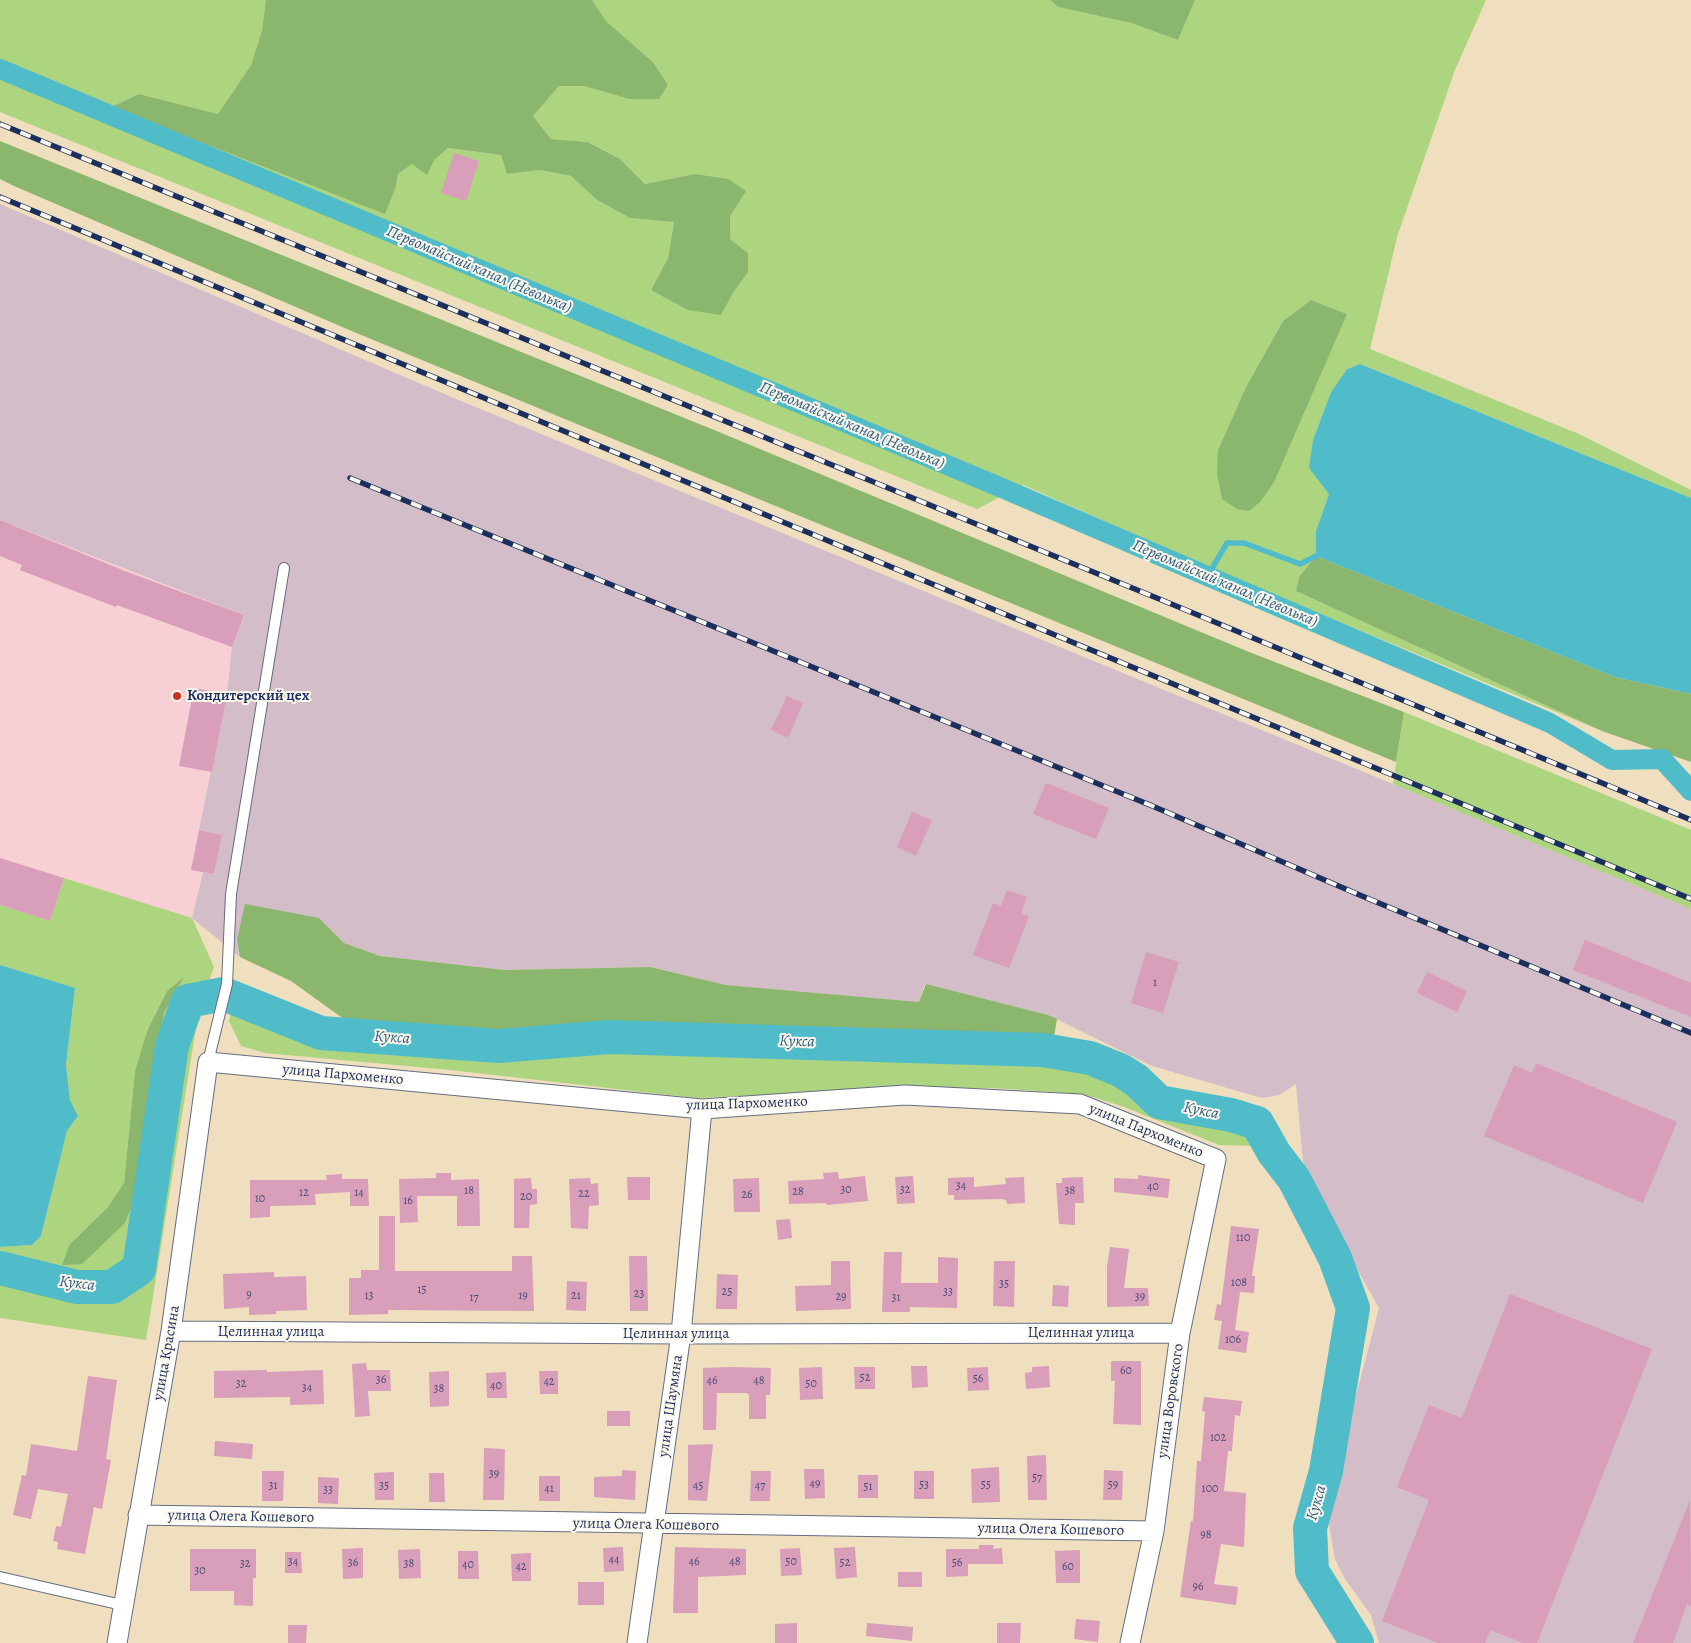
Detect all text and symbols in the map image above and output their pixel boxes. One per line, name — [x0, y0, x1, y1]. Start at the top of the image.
water label: Первомайский канал (Неволька) — [383, 222, 575, 318]
water label: Первомайский канал (Неволька) — [756, 378, 948, 474]
water label: Первомайский канал (Неволька) — [1129, 536, 1321, 632]
place label: Кондитерский цех — [187, 687, 309, 705]
marker: Кондитерский цех — [171, 690, 183, 702]
house number: 1 — [1153, 976, 1157, 990]
water label: Кукса — [373, 1027, 411, 1049]
water label: Кукса — [779, 1032, 815, 1052]
street label: улица Пархоменко — [282, 1061, 404, 1089]
street label: улица Пархоменко — [686, 1093, 808, 1115]
water label: Кукса — [1181, 1098, 1221, 1124]
street label: улица Пархоменко — [1086, 1100, 1206, 1162]
house number: 34 — [956, 1179, 966, 1193]
house number: 40 — [1147, 1180, 1159, 1194]
house number: 30 — [840, 1183, 852, 1197]
house number: 32 — [900, 1183, 910, 1197]
house number: 18 — [464, 1184, 474, 1198]
house number: 38 — [1065, 1184, 1075, 1198]
house number: 28 — [792, 1185, 804, 1199]
house number: 12 — [299, 1186, 309, 1200]
house number: 14 — [354, 1186, 364, 1200]
house number: 22 — [578, 1187, 590, 1201]
house number: 26 — [741, 1188, 753, 1202]
house number: 20 — [520, 1190, 532, 1204]
house number: 10 — [255, 1192, 265, 1206]
house number: 16 — [403, 1194, 413, 1208]
house number: 110 — [1236, 1231, 1250, 1245]
water label: Кукса — [58, 1272, 96, 1296]
house number: 108 — [1231, 1276, 1247, 1290]
house number: 35 — [999, 1277, 1009, 1291]
house number: 15 — [417, 1283, 427, 1297]
house number: 25 — [722, 1285, 732, 1299]
house number: 33 — [943, 1285, 953, 1299]
house number: 23 — [634, 1287, 644, 1301]
house number: 9 — [246, 1288, 252, 1302]
house number: 13 — [364, 1289, 374, 1303]
house number: 19 — [518, 1289, 528, 1303]
house number: 21 — [571, 1289, 581, 1303]
house number: 29 — [835, 1290, 847, 1304]
house number: 39 — [1135, 1290, 1145, 1304]
house number: 17 — [469, 1291, 479, 1305]
house number: 31 — [891, 1291, 901, 1305]
street label: улица Красина — [150, 1304, 184, 1402]
street label: Целинная улица — [218, 1323, 324, 1341]
street label: Целинная улица — [1028, 1324, 1134, 1342]
street label: Целинная улица — [623, 1325, 729, 1343]
house number: 106 — [1225, 1333, 1241, 1347]
street label: улица Воровского — [1154, 1342, 1188, 1460]
street label: улица Шаумяна — [655, 1354, 687, 1458]
house number: 60 — [1120, 1364, 1132, 1378]
house number: 52 — [860, 1371, 870, 1385]
house number: 56 — [973, 1372, 983, 1386]
house number: 36 — [376, 1373, 386, 1387]
house number: 46 — [707, 1374, 717, 1388]
house number: 48 — [753, 1374, 765, 1388]
house number: 42 — [543, 1375, 555, 1389]
house number: 32 — [236, 1377, 246, 1391]
house number: 50 — [805, 1377, 817, 1391]
house number: 40 — [490, 1379, 502, 1393]
house number: 34 — [302, 1381, 312, 1395]
house number: 38 — [434, 1382, 444, 1396]
house number: 102 — [1210, 1431, 1226, 1445]
house number: 39 — [489, 1467, 499, 1481]
house number: 57 — [1032, 1471, 1042, 1485]
house number: 49 — [810, 1477, 820, 1491]
house number: 53 — [919, 1478, 929, 1492]
house number: 55 — [981, 1478, 991, 1492]
house number: 59 — [1108, 1478, 1118, 1492]
house number: 31 — [268, 1479, 278, 1493]
house number: 35 — [379, 1479, 389, 1493]
house number: 45 — [693, 1479, 703, 1493]
house number: 47 — [755, 1479, 765, 1493]
house number: 51 — [863, 1480, 873, 1494]
house number: 41 — [544, 1482, 554, 1496]
house number: 100 — [1202, 1482, 1218, 1496]
house number: 33 — [323, 1483, 333, 1497]
water label: Кукса — [1303, 1483, 1331, 1523]
street label: улица Олега Кошевого — [168, 1507, 314, 1527]
street label: улица Олега Кошевого — [573, 1515, 719, 1535]
street label: улица Олега Кошевого — [978, 1520, 1124, 1540]
house number: 98 — [1200, 1528, 1212, 1542]
house number: 44 — [609, 1553, 619, 1567]
house number: 34 — [288, 1555, 298, 1569]
house number: 46 — [689, 1555, 699, 1569]
house number: 48 — [729, 1555, 741, 1569]
house number: 50 — [785, 1555, 797, 1569]
house number: 36 — [348, 1556, 358, 1570]
house number: 52 — [840, 1556, 850, 1570]
house number: 56 — [952, 1556, 962, 1570]
house number: 32 — [240, 1557, 250, 1571]
house number: 38 — [404, 1557, 414, 1571]
house number: 40 — [462, 1558, 474, 1572]
house number: 42 — [515, 1560, 527, 1574]
house number: 60 — [1062, 1560, 1074, 1574]
house number: 30 — [194, 1564, 206, 1578]
house number: 96 — [1192, 1580, 1204, 1594]

